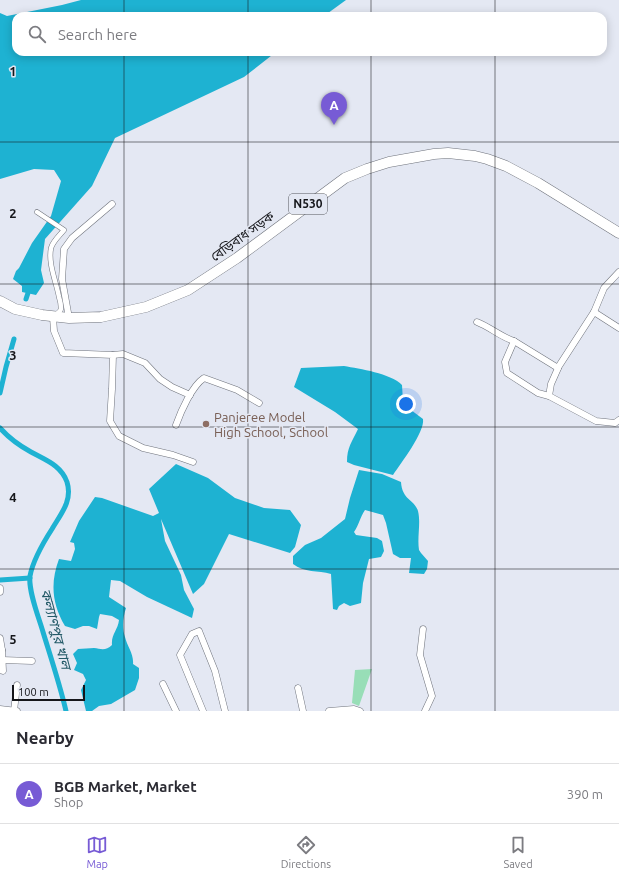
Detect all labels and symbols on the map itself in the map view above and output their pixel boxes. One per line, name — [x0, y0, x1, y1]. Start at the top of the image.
text: 1 — [9, 64, 17, 78]
pin: A — [321, 92, 347, 125]
road number: N530 — [289, 194, 327, 214]
text: 2 — [9, 206, 17, 220]
street label: বেড়িবাধ সড়ক — [208, 208, 277, 264]
text: 3 — [9, 348, 17, 362]
your location — [396, 394, 416, 414]
place label: Panjeree Model High School, School — [214, 410, 329, 440]
marker: Panjeree Model High School, School — [201, 419, 211, 429]
text: 4 — [9, 490, 17, 504]
water label: কল্যাণপুর খাল — [37, 587, 75, 674]
text: 5 — [9, 632, 17, 646]
scale bar — [12, 683, 85, 702]

